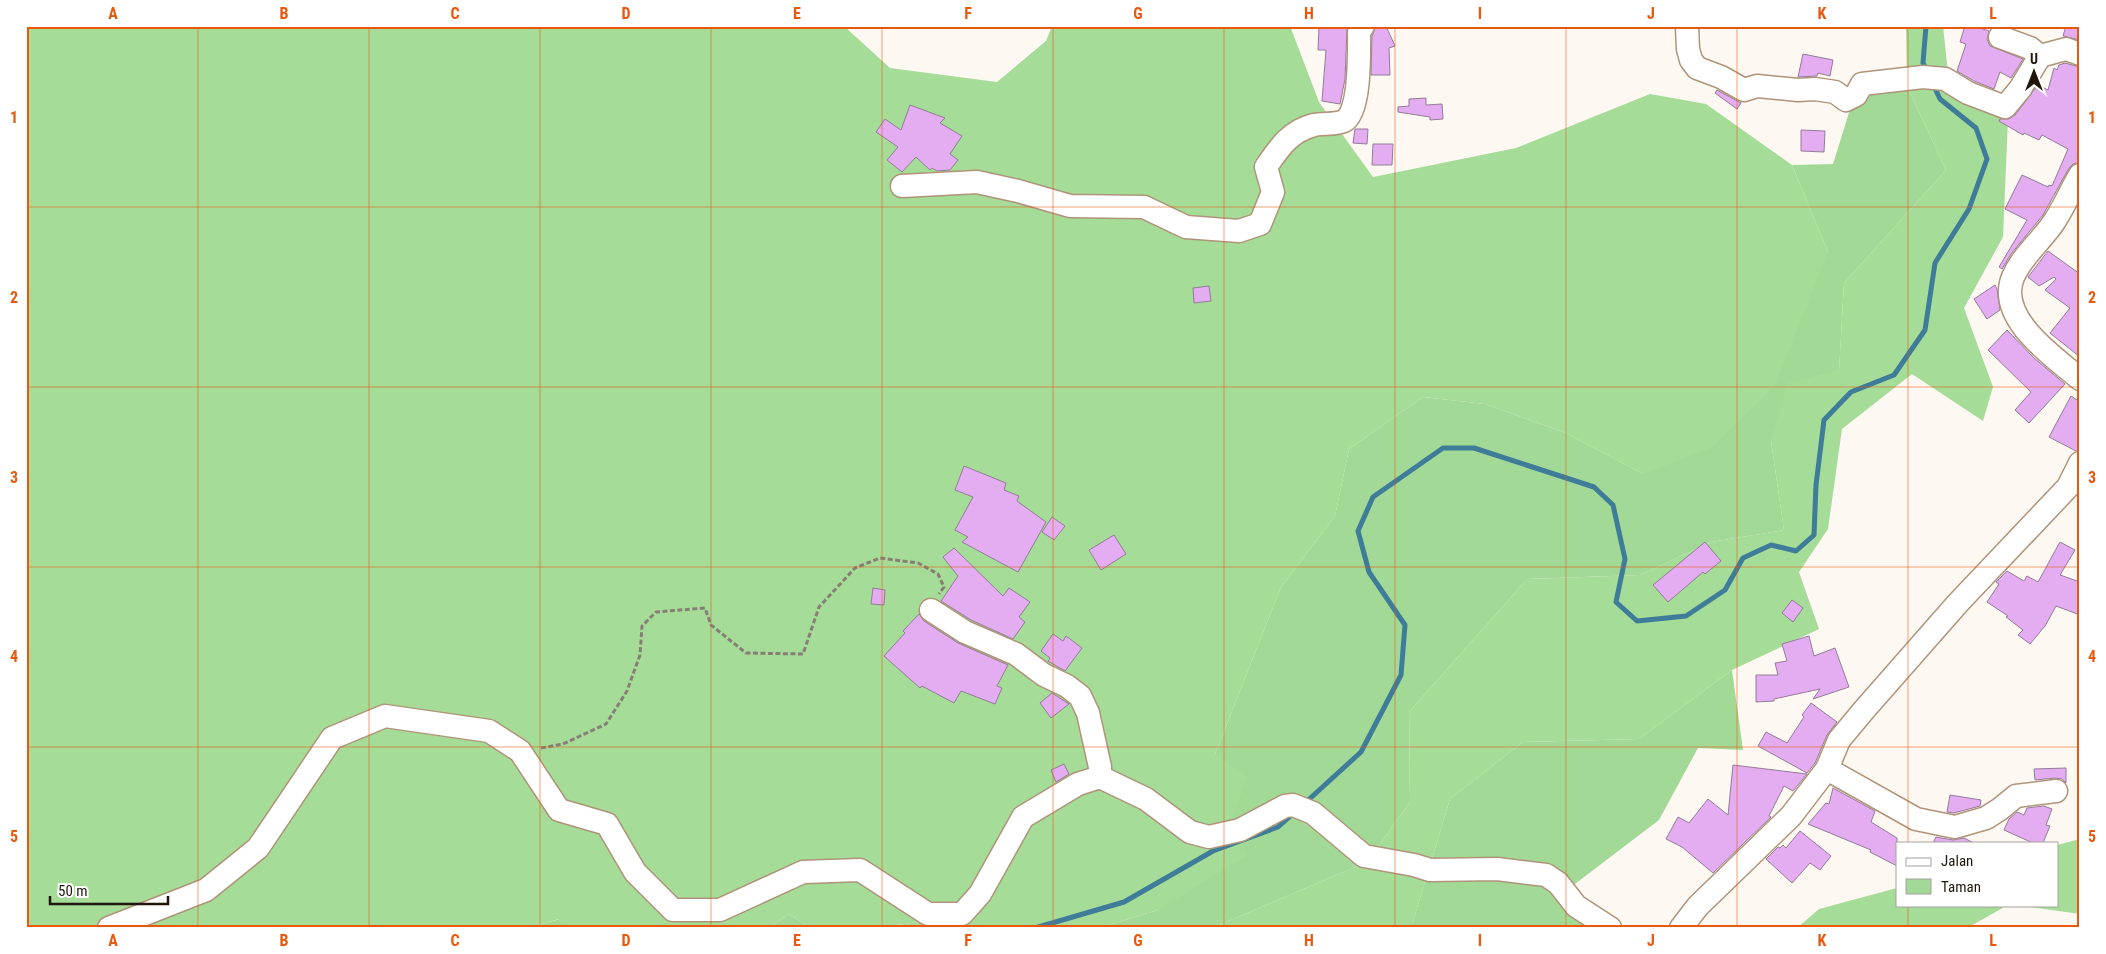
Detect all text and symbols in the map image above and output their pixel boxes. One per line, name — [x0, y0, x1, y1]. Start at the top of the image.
text: A — [108, 4, 118, 23]
text: B — [280, 4, 289, 23]
text: C — [450, 4, 460, 23]
text: D — [621, 4, 631, 23]
text: E — [793, 4, 801, 23]
text: F — [964, 4, 972, 23]
text: G — [1133, 4, 1143, 23]
text: H — [1304, 4, 1314, 23]
text: I — [1478, 4, 1482, 23]
text: J — [1647, 4, 1655, 23]
text: K — [1818, 4, 1827, 23]
text: L — [1989, 4, 1997, 23]
north arrow — [2008, 48, 2058, 98]
text: U — [2030, 51, 2038, 67]
text: 1 — [10, 108, 18, 127]
text: 1 — [2088, 108, 2096, 127]
text: 2 — [10, 288, 18, 307]
text: 2 — [2088, 288, 2096, 307]
text: 3 — [10, 468, 18, 487]
text: 3 — [2088, 468, 2096, 487]
text: 4 — [10, 647, 18, 666]
text: 4 — [2088, 647, 2096, 666]
text: 5 — [10, 827, 18, 846]
text: 5 — [2088, 827, 2096, 846]
legend — [1896, 842, 2058, 906]
text: Jalan — [1941, 852, 1973, 870]
scale bar — [50, 874, 168, 906]
text: Taman — [1941, 878, 1981, 896]
text: 50 m — [58, 882, 88, 900]
text: A — [108, 931, 118, 950]
text: B — [280, 931, 289, 950]
text: C — [450, 931, 460, 950]
text: D — [621, 931, 631, 950]
text: E — [793, 931, 801, 950]
text: F — [964, 931, 972, 950]
text: G — [1133, 931, 1143, 950]
text: H — [1304, 931, 1314, 950]
text: I — [1478, 931, 1482, 950]
text: J — [1647, 931, 1655, 950]
text: K — [1818, 931, 1827, 950]
text: L — [1989, 931, 1997, 950]

